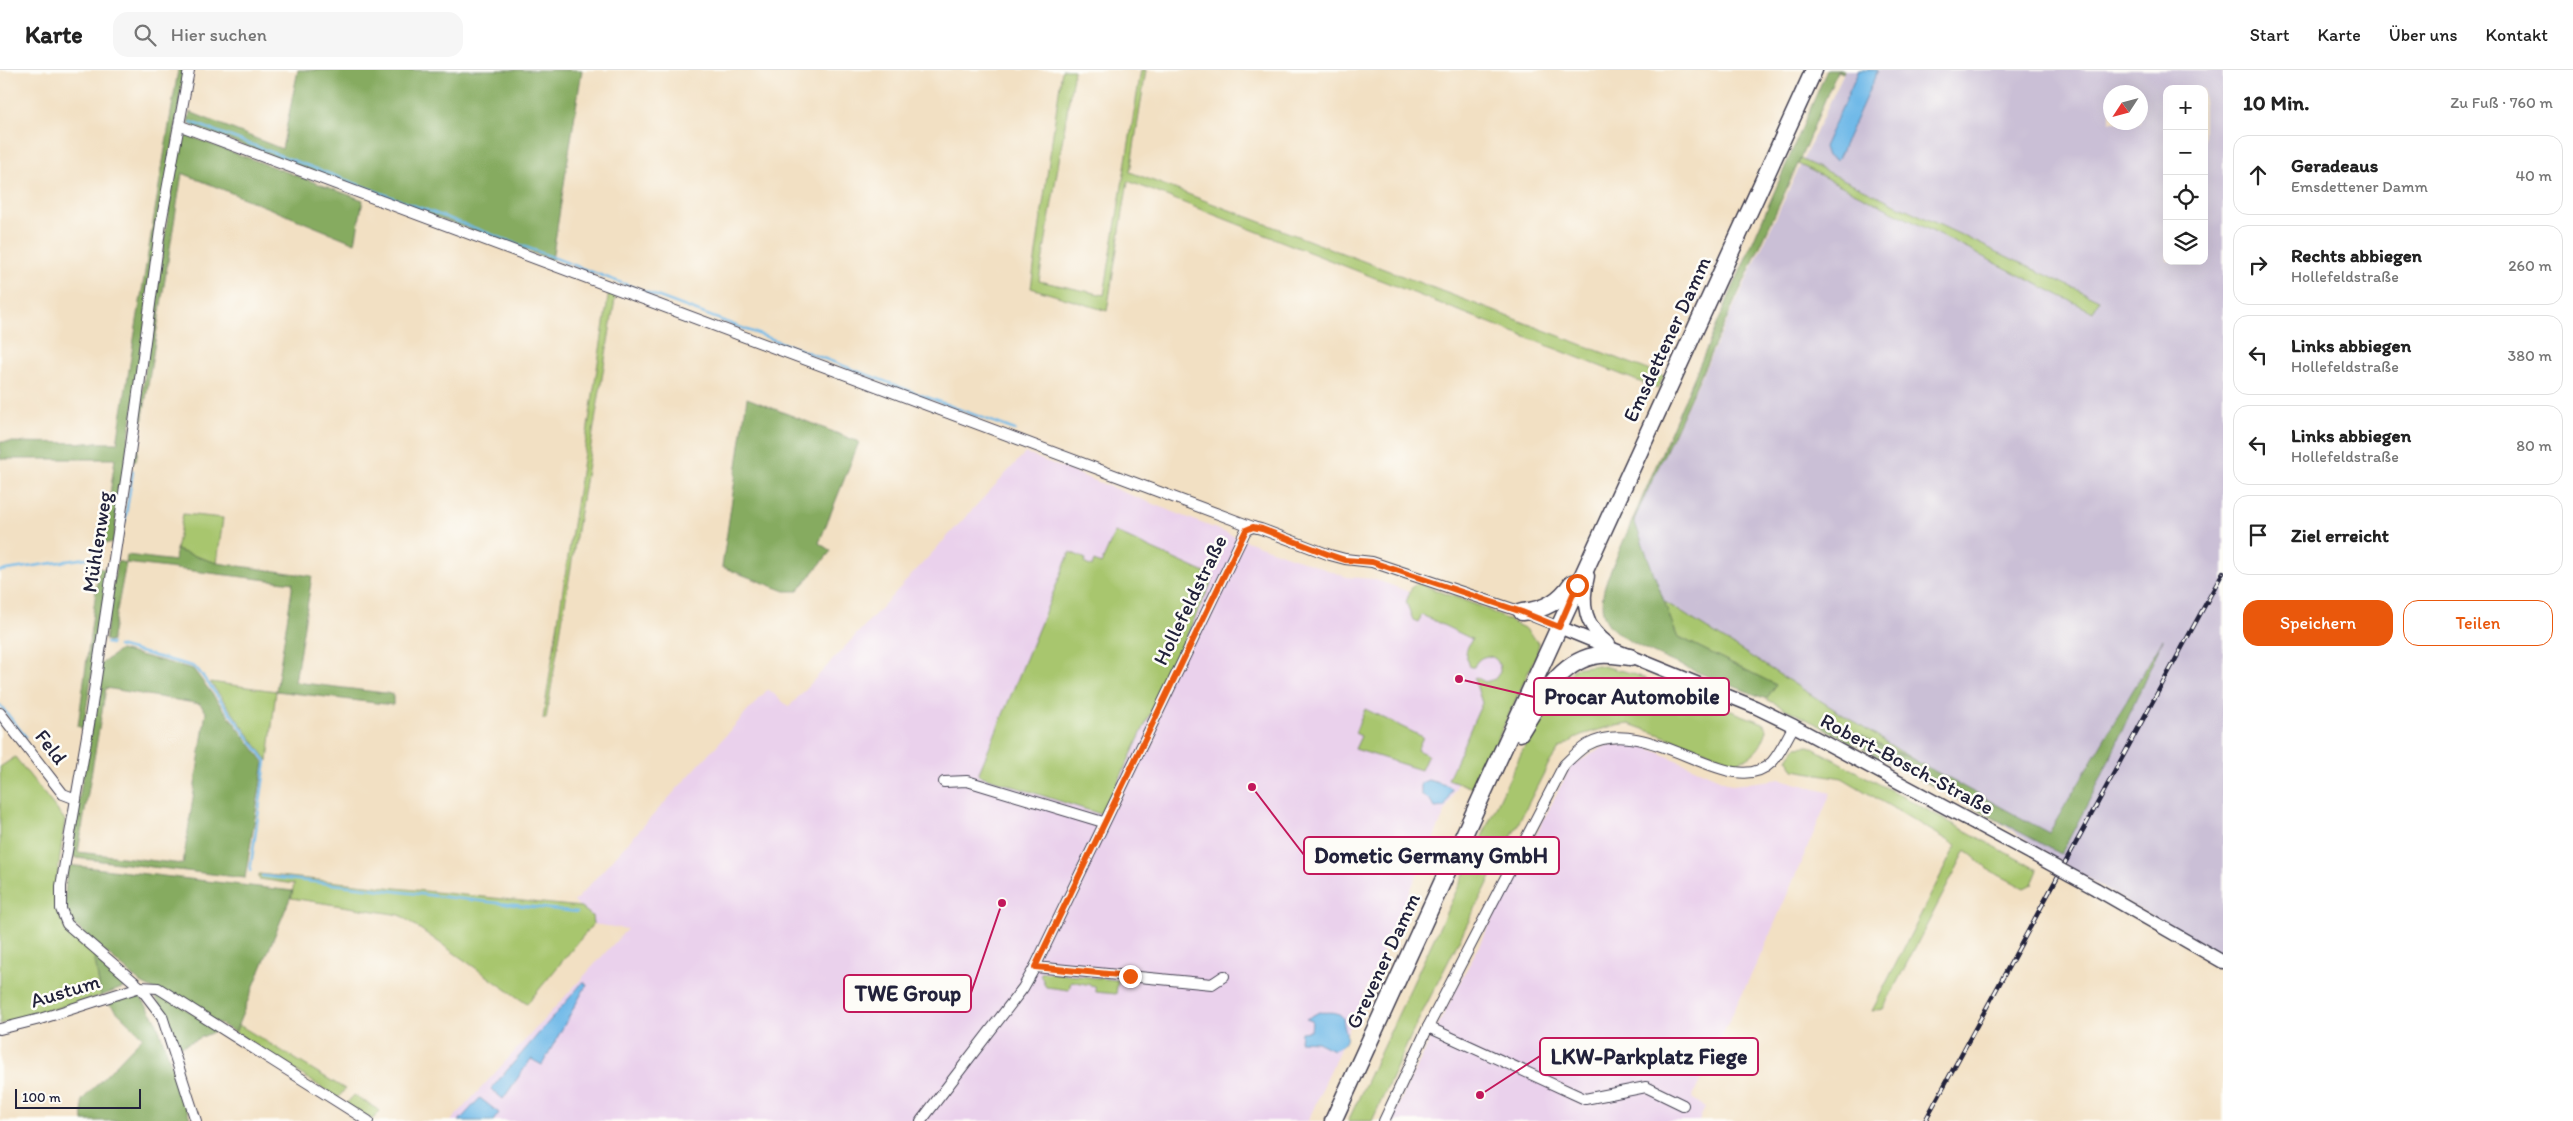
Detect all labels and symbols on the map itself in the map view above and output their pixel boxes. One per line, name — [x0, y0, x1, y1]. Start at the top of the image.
north arrow — [2103, 85, 2148, 130]
street label: Emsdettener Damm — [1617, 252, 1716, 426]
street label: Mühlenweg — [76, 489, 117, 594]
street label: Hollefeldstraße — [1147, 531, 1232, 669]
route start — [1566, 574, 1589, 597]
callout: Procar Automobile — [1534, 678, 1729, 715]
text: Procar Automobile — [1544, 683, 1720, 710]
street label: Robert-Bosch-Straße — [1816, 707, 1998, 820]
street label: Feld — [30, 724, 73, 769]
callout: Dometic Germany GmbH — [1304, 837, 1559, 874]
text: Dometic Germany GmbH — [1314, 842, 1548, 869]
street label: Grevener Damm — [1340, 889, 1425, 1033]
route end — [1119, 965, 1142, 988]
street label: Austum — [27, 968, 103, 1013]
callout: TWE Group — [844, 975, 971, 1012]
text: TWE Group — [854, 980, 961, 1007]
callout: LKW-Parkplatz Fiege — [1540, 1038, 1758, 1075]
text: LKW-Parkplatz Fiege — [1551, 1043, 1747, 1070]
scale bar — [15, 1086, 141, 1109]

